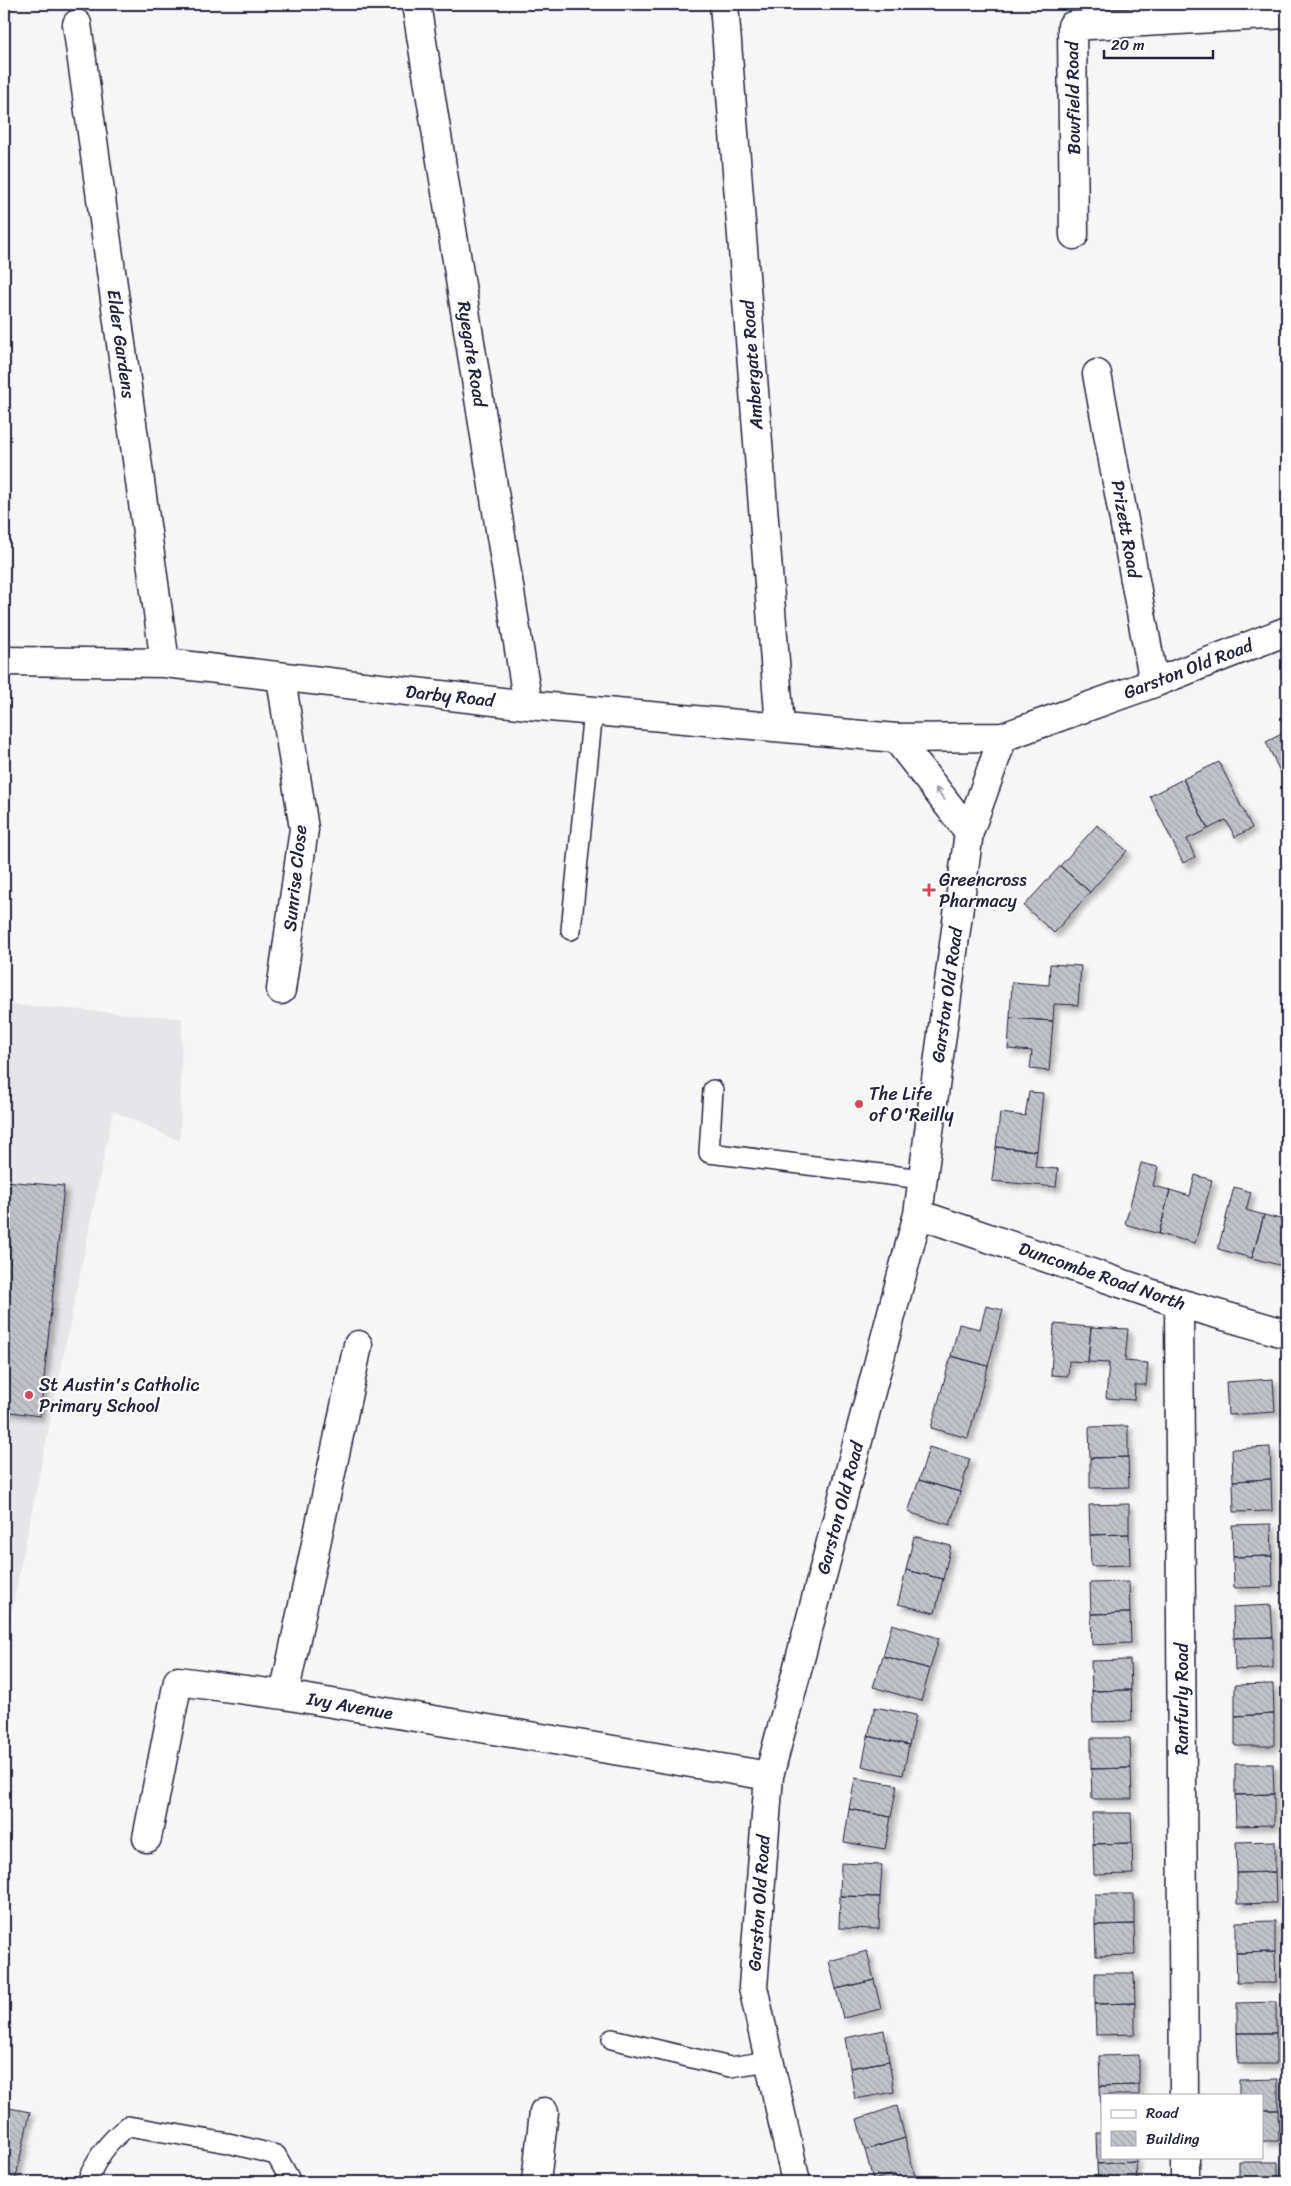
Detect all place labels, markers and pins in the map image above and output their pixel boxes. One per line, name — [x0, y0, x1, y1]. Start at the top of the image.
place label: Greencross Pharmacy — [939, 864, 1027, 917]
marker: Greencross Pharmacy — [923, 884, 935, 896]
place label: The Life of O'Reilly — [869, 1078, 955, 1131]
marker: The Life of O'Reilly — [853, 1098, 865, 1110]
place label: St Austin's Catholic Primary School — [39, 1369, 199, 1422]
marker: St Austin's Catholic Primary School — [23, 1389, 35, 1401]

